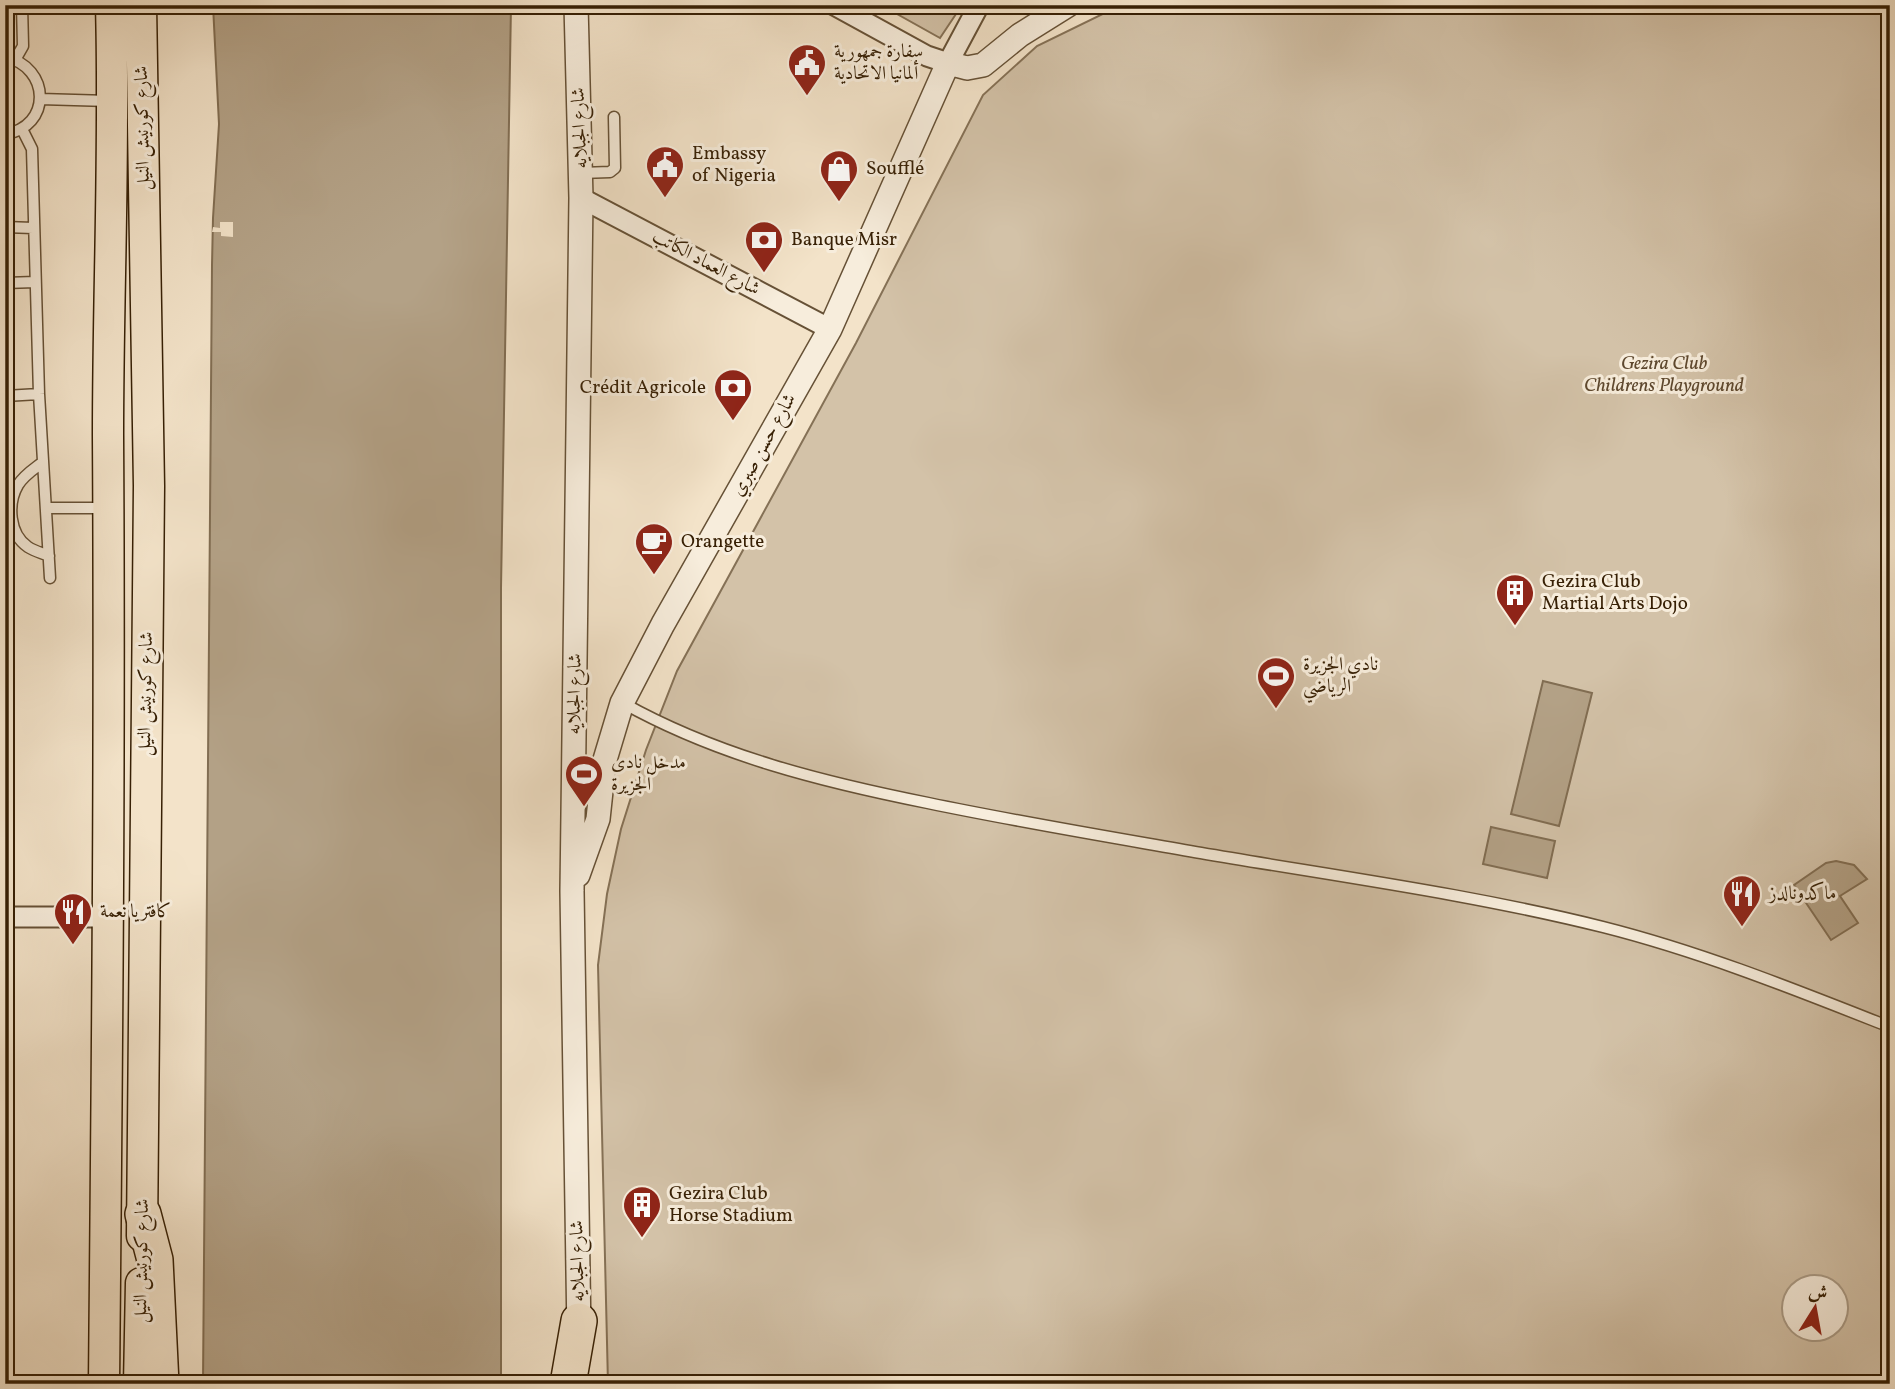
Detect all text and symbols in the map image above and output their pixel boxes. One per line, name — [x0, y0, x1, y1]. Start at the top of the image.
place label: سفارة جمهورية ألمانيا الاتحادية — [834, 39, 923, 87]
public building icon: سفارة جمهورية ألمانيا الاتحادية — [786, 42, 828, 97]
street label: شارع كورنيش النيل — [129, 65, 158, 191]
street label: شارع الجبلايه — [566, 87, 595, 169]
place label: Embassy of Nigeria — [692, 141, 776, 189]
public building icon: Embassy of Nigeria — [644, 144, 686, 199]
shop icon: Soufflé — [818, 148, 860, 203]
place label: Soufflé — [866, 156, 924, 182]
bank icon: Banque Misr — [743, 219, 785, 274]
street label: شارع العماد الكاتب — [647, 224, 764, 303]
place label: Banque Misr — [791, 227, 897, 253]
park label: Gezira Club Childrens Playground — [1584, 351, 1744, 399]
bank icon: Crédit Agricole — [712, 367, 754, 422]
place label: Crédit Agricole — [580, 375, 706, 401]
street label: شارع حسن صبري — [725, 389, 804, 502]
cafe icon: Orangette — [633, 521, 675, 576]
place label: Orangette — [681, 529, 764, 555]
place label: Gezira Club Martial Arts Dojo — [1542, 569, 1688, 617]
building icon: Gezira Club Martial Arts Dojo — [1494, 572, 1536, 627]
street label: شارع كورنيش النيل — [132, 631, 161, 757]
place label: نادي الجزيرة الرياضي — [1303, 652, 1378, 703]
street label: شارع الجبلايه — [561, 653, 590, 735]
sports icon: نادي الجزيرة الرياضي — [1255, 655, 1297, 710]
place label: مدخل نادى الجزيرة — [611, 750, 686, 798]
sports icon: مدخل نادى الجزيرة — [563, 753, 605, 808]
restaurant icon: ماكدونالدز — [1721, 873, 1763, 928]
place label: ماكدونالدز — [1767, 881, 1836, 907]
restaurant icon: كافتريا نعمة — [52, 891, 94, 946]
place label: كافتريا نعمة — [100, 899, 171, 925]
place label: Gezira Club Horse Stadium — [669, 1181, 793, 1229]
building icon: Gezira Club Horse Stadium — [621, 1184, 663, 1239]
street label: شارع كورنيش النيل — [128, 1198, 157, 1324]
street label: شارع الجبلايه — [564, 1220, 593, 1302]
north arrow — [1780, 1274, 1850, 1344]
text: ش — [1806, 1279, 1830, 1308]

